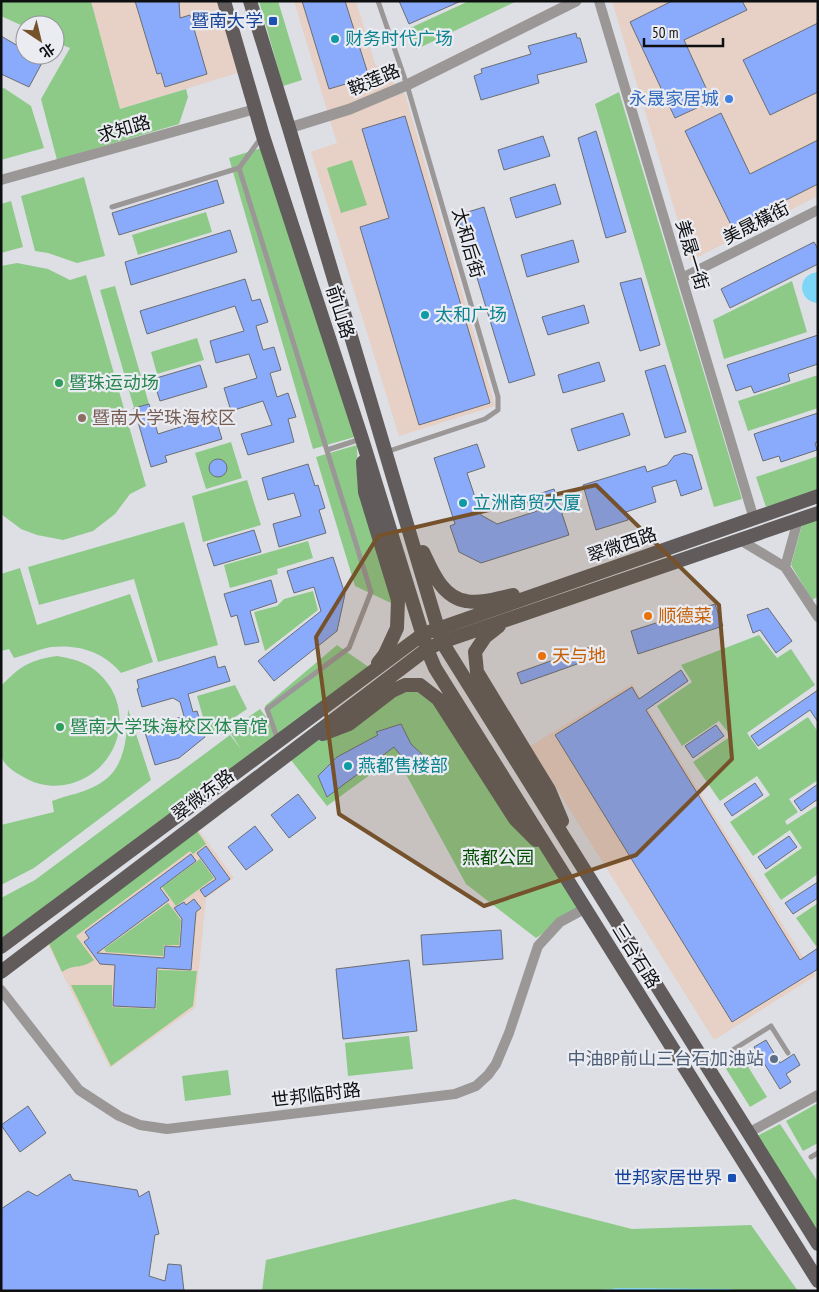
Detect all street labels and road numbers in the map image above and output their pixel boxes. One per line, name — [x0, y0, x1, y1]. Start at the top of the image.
street label: 鞍莲路 — [344, 58, 403, 101]
street label: 求知路 — [95, 110, 153, 147]
street label: 美晟橫街 — [718, 196, 793, 249]
street label: 太和后街 — [448, 205, 489, 281]
street label: 美晟一街 — [671, 217, 714, 293]
street label: 前山路 — [321, 283, 360, 341]
street label: 翠微西路 — [584, 522, 660, 567]
street label: 翠微东路 — [167, 764, 238, 825]
street label: 三台石路 — [608, 919, 665, 992]
street label: 世邦临时路 — [270, 1078, 362, 1111]

